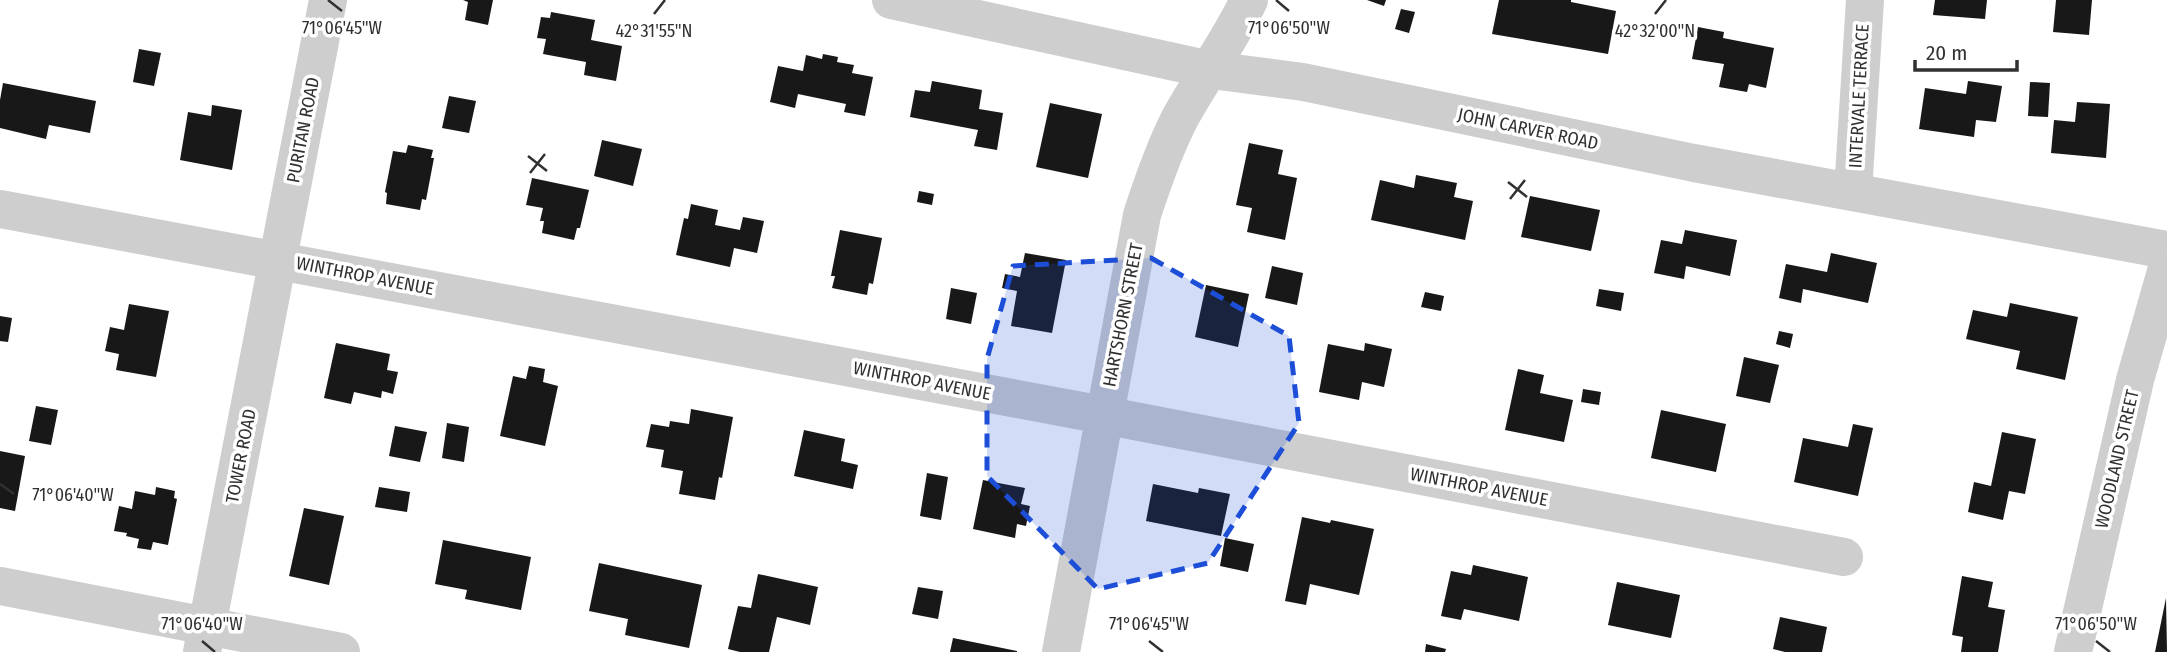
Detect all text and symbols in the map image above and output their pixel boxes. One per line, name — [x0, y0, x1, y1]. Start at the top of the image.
text: 71°06'45"W — [302, 17, 382, 39]
text: 71°06'50"W — [1248, 17, 1330, 39]
text: 42°31'55"N — [616, 20, 692, 42]
text: 42°32'00"N — [1615, 20, 1695, 42]
street label: INTERVALE TERRACE — [1844, 23, 1874, 169]
scale bar — [1915, 28, 2016, 72]
text: 20 m — [1926, 40, 1967, 66]
street label: PURITAN ROAD — [282, 75, 324, 185]
street label: JOHN CARVER ROAD — [1456, 103, 1600, 155]
street label: HARTSHORN STREET — [1098, 241, 1148, 389]
street label: WINTHROP AVENUE — [294, 252, 436, 300]
street label: WINTHROP AVENUE — [851, 357, 993, 405]
street label: WOODLAND STREET — [2090, 387, 2144, 530]
street label: TOWER ROAD — [221, 407, 261, 505]
street label: WINTHROP AVENUE — [1408, 463, 1550, 511]
text: 71°06'40"W — [32, 484, 114, 506]
text: 71°06'40"W — [161, 613, 243, 635]
text: 71°06'45"W — [1109, 613, 1189, 635]
text: 71°06'50"W — [2055, 613, 2137, 635]

